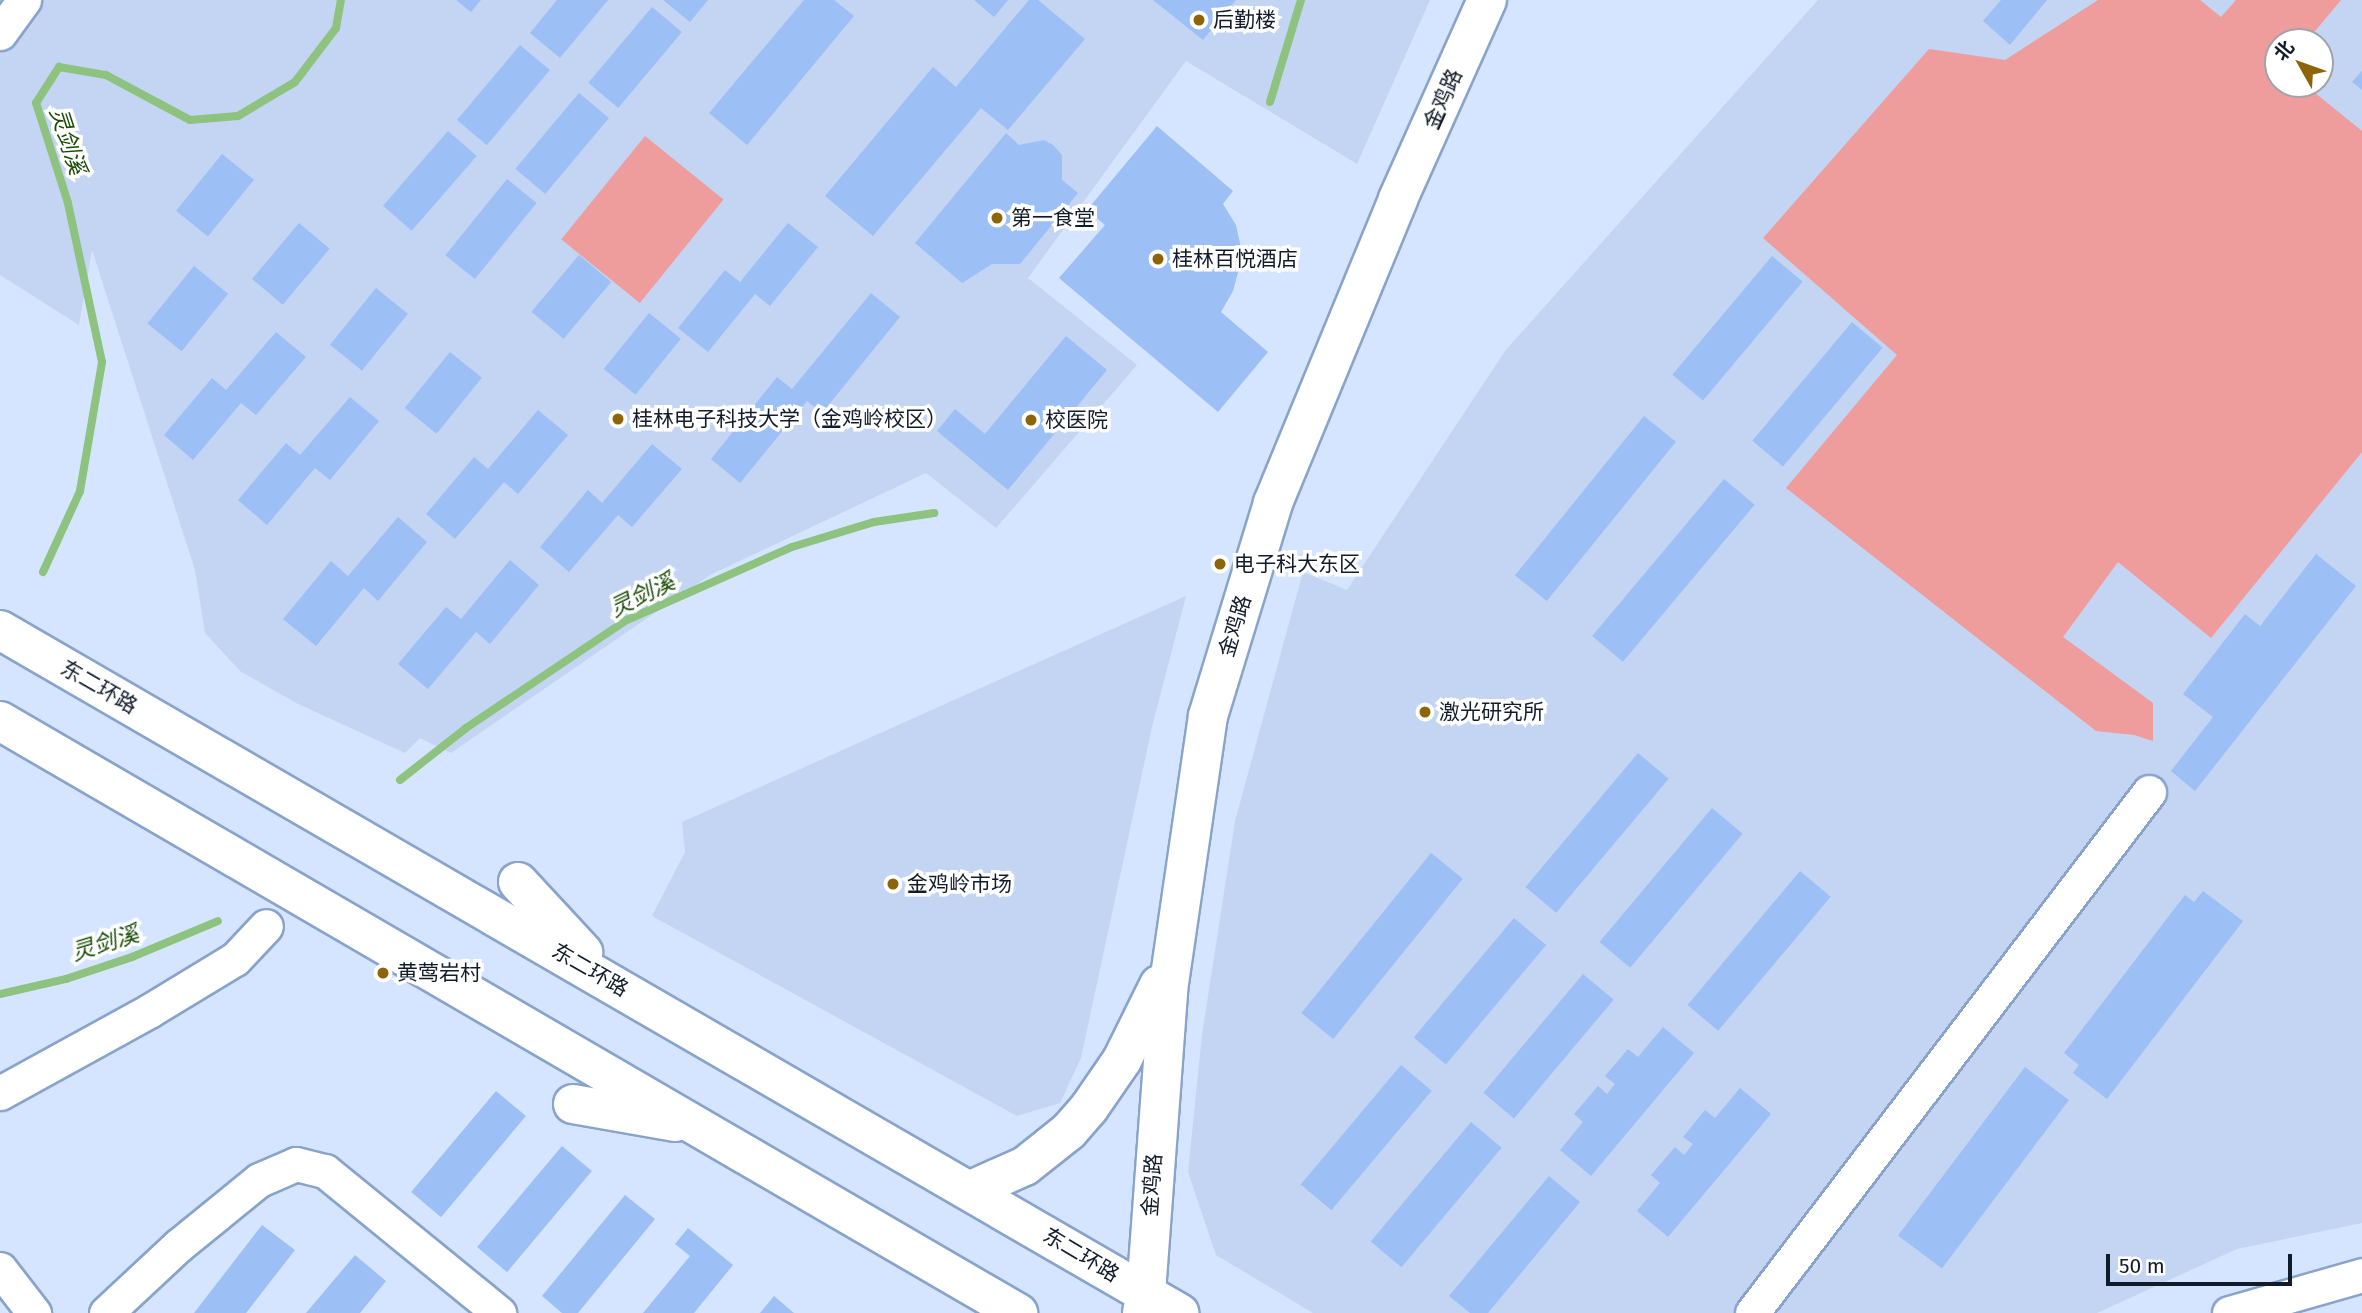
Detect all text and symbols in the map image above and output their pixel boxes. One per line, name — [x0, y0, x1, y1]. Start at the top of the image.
place label: 后勤楼 — [1213, 7, 1276, 33]
marker: 后勤楼 — [1191, 12, 1207, 28]
north arrow — [2264, 28, 2334, 98]
text: 北 — [2269, 36, 2299, 65]
street label: 金鸡路 — [1419, 65, 1467, 133]
water label: 灵剑溪 — [44, 104, 92, 178]
place label: 第一食堂 — [1011, 205, 1095, 231]
marker: 第一食堂 — [989, 210, 1005, 226]
place label: 桂林百悦酒店 — [1172, 246, 1298, 272]
marker: 桂林百悦酒店 — [1150, 251, 1166, 267]
place label: 桂林电子科技大学（金鸡岭校区） — [632, 406, 947, 432]
place label: 校医院 — [1045, 407, 1108, 433]
marker: 桂林电子科技大学（金鸡岭校区） — [610, 411, 626, 427]
marker: 校医院 — [1023, 412, 1039, 428]
place label: 电子科大东区 — [1234, 551, 1360, 577]
marker: 电子科大东区 — [1212, 556, 1228, 572]
water label: 灵剑溪 — [605, 567, 679, 623]
street label: 金鸡路 — [1214, 592, 1256, 660]
street label: 东二环路 — [56, 655, 142, 719]
place label: 激光研究所 — [1439, 699, 1544, 725]
marker: 激光研究所 — [1417, 704, 1433, 720]
place label: 金鸡岭市场 — [907, 871, 1012, 897]
marker: 金鸡岭市场 — [885, 876, 901, 892]
water label: 灵剑溪 — [68, 920, 142, 966]
street label: 东二环路 — [547, 938, 633, 1002]
place label: 黄莺岩村 — [397, 960, 481, 986]
marker: 黄莺岩村 — [375, 965, 391, 981]
street label: 金鸡路 — [1137, 1153, 1167, 1217]
street label: 东二环路 — [1039, 1223, 1123, 1287]
scale bar — [2110, 1240, 2296, 1284]
text: 50 m — [2119, 1253, 2165, 1279]

